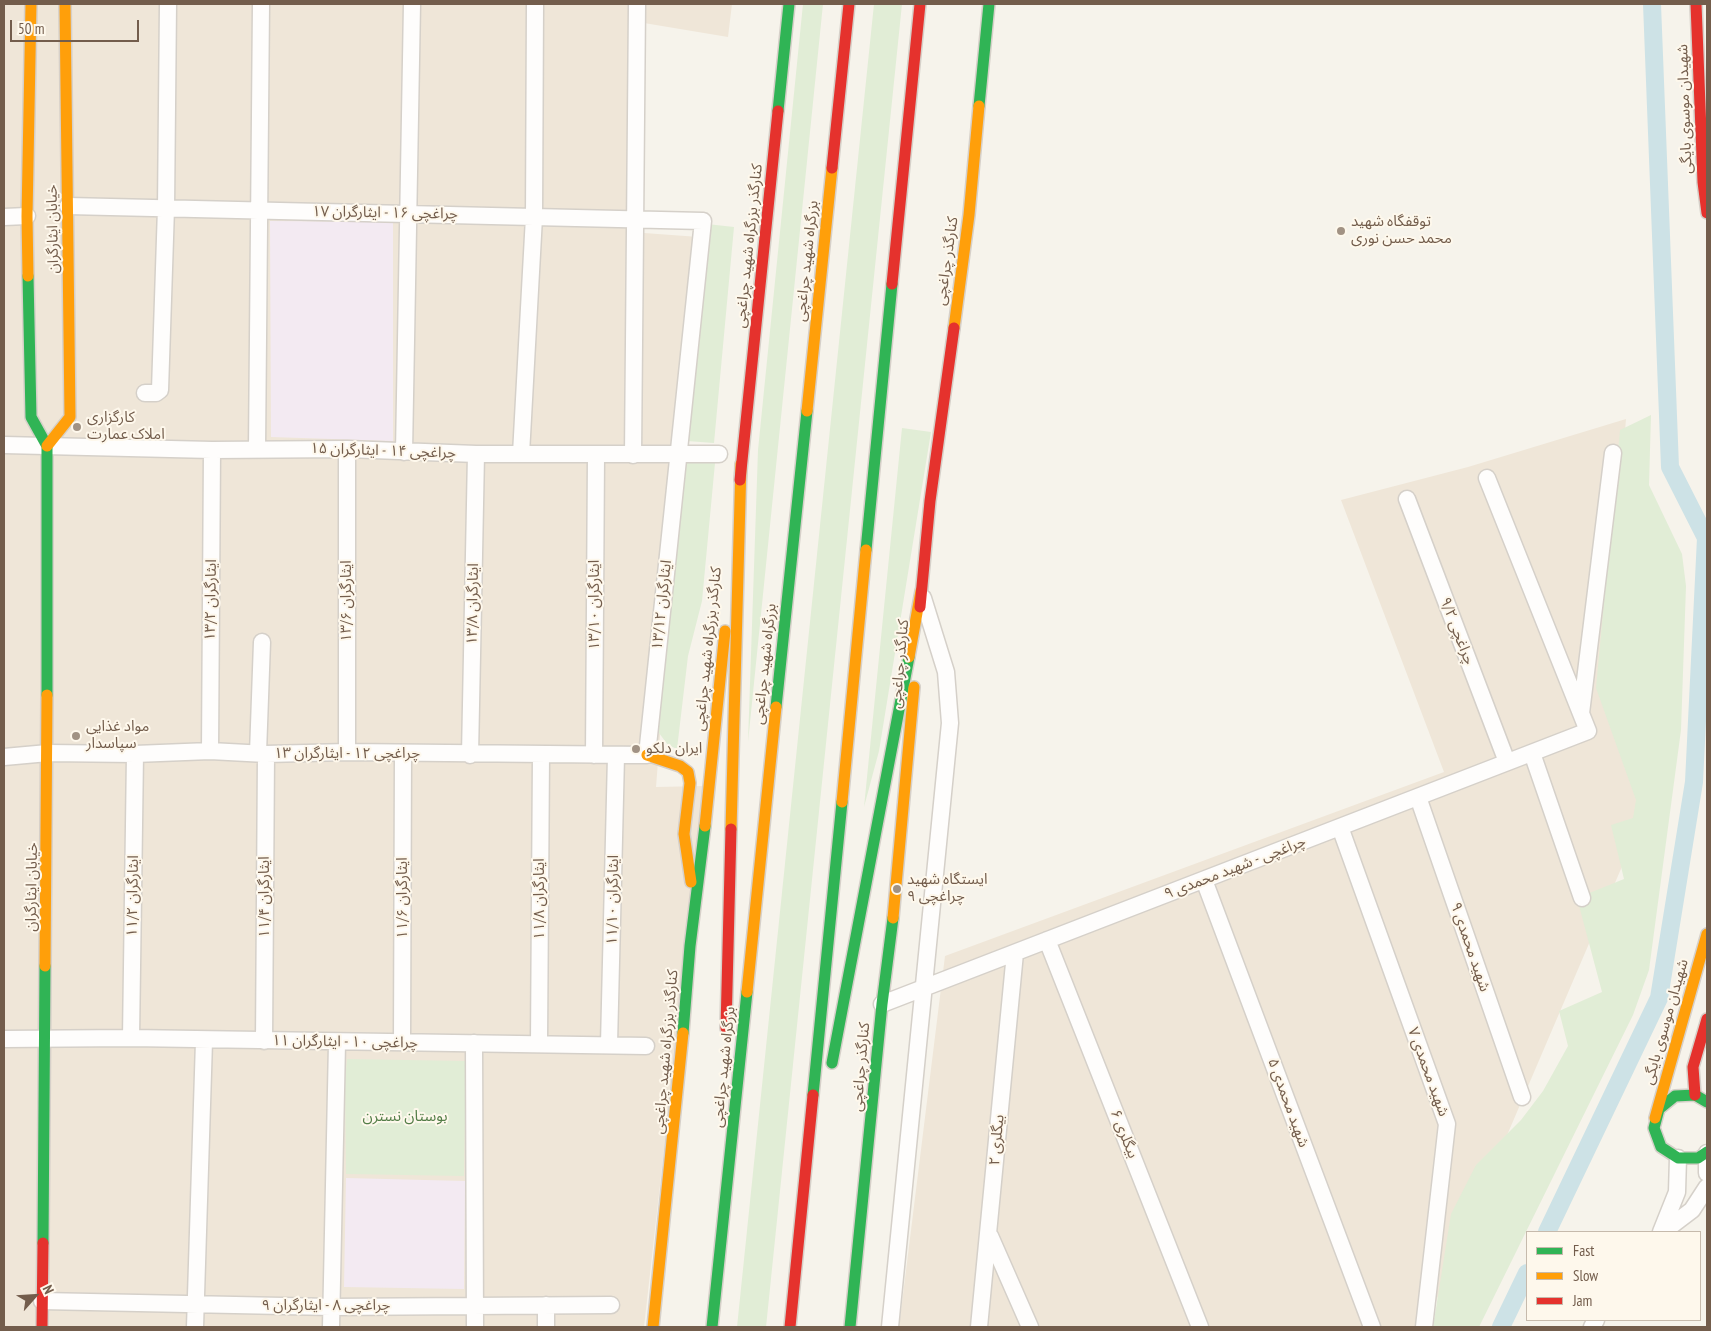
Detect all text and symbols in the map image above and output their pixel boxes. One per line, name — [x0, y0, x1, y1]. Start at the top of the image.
scale bar — [12, 10, 141, 42]
text: 50 m — [18, 19, 44, 38]
street label: شهیدان موسوی بایگی — [1674, 44, 1696, 174]
street label: کنارگذر بزرگراه شهید چراغچی — [731, 163, 767, 329]
street label: خیابان ایثارگران — [43, 184, 63, 274]
street label: بزرگراه شهید چراغچی — [792, 200, 822, 322]
street label: چراغچی ۱۶ - ایثارگران ۱۷ — [312, 203, 458, 223]
place label: توقفگاه شهید محمد حسن نوری — [1351, 213, 1452, 248]
street label: کنارگذر چراغچی — [932, 215, 962, 307]
marker: توقفگاه شهید محمد حسن نوری — [1335, 225, 1347, 237]
place label: کارگزاری املاک عمارت — [87, 409, 165, 444]
marker: کارگزاری املاک عمارت — [71, 421, 83, 433]
street label: چراغچی ۱۴ - ایثارگران ۱۵ — [310, 439, 456, 463]
street label: ایثارگران ۱۳/۲ — [201, 559, 221, 641]
street label: ایثارگران ۱۳/۱۲ — [648, 559, 676, 651]
street label: ایثارگران ۱۳/۶ — [338, 560, 356, 642]
street label: ایثارگران ۱۳/۱۰ — [586, 560, 604, 650]
street label: ایثارگران ۱۳/۸ — [463, 563, 483, 645]
street label: کنارگذر بزرگراه شهید چراغچی — [690, 566, 726, 732]
street label: ۹/۲ چراغچی — [1436, 595, 1478, 667]
street label: بزرگراه شهید چراغچی — [750, 603, 780, 725]
street label: کنارگذر چراغچی — [887, 619, 913, 709]
place label: مواد غذایی سپاسدار — [86, 718, 149, 753]
marker: مواد غذایی سپاسدار — [70, 730, 82, 742]
place label: ایران دلکو — [646, 740, 702, 758]
marker: ایران دلکو — [630, 743, 642, 755]
street label: چراغچی ۱۲ - ایثارگران ۱۳ — [274, 745, 420, 763]
street label: ۹ چراغچی - شهید محمدی — [1162, 833, 1308, 903]
street label: خیابان ایثارگران — [22, 842, 42, 932]
street label: ایثارگران ۱۱/۲ — [123, 855, 143, 937]
street label: ایثارگران ۱۱/۱۰ — [603, 855, 623, 945]
street label: ایثارگران ۱۱/۴ — [256, 856, 274, 938]
street label: ایثارگران ۱۱/۶ — [394, 857, 412, 939]
street label: ایثارگران ۱۱/۸ — [531, 858, 549, 940]
place label: ایستگاه شهید چراغچی ۹ — [907, 871, 988, 906]
marker: ایستگاه شهید چراغچی ۹ — [891, 883, 903, 895]
street label: شهید محمدی ۹ — [1446, 900, 1494, 994]
street label: شهیدان موسوی بایگی — [1639, 957, 1693, 1087]
street label: کنارگذر بزرگراه شهید چراغچی — [650, 969, 682, 1135]
street label: بزرگراه شهید چراغچی — [709, 1006, 739, 1128]
street label: کنارگذر چراغچی — [848, 1022, 874, 1112]
street label: شهید محمدی ۷ — [1404, 1025, 1452, 1119]
street label: چراغچی ۱۰ - ایثارگران ۱۱ — [272, 1032, 418, 1052]
street label: شهید محمدی ۵ — [1264, 1056, 1312, 1150]
street label: بیگلری ۶ — [1106, 1107, 1142, 1161]
park label: بوستان نسترن — [363, 1108, 447, 1126]
street label: بیگلری ۲ — [986, 1114, 1008, 1166]
legend — [1526, 1231, 1701, 1321]
text: Fast — [1573, 1241, 1594, 1260]
text: Slow — [1573, 1266, 1598, 1285]
north arrow — [10, 1271, 60, 1321]
text: N — [39, 1282, 58, 1297]
text: Jam — [1573, 1291, 1592, 1310]
street label: چراغچی ۸ - ایثارگران ۹ — [262, 1297, 390, 1315]

